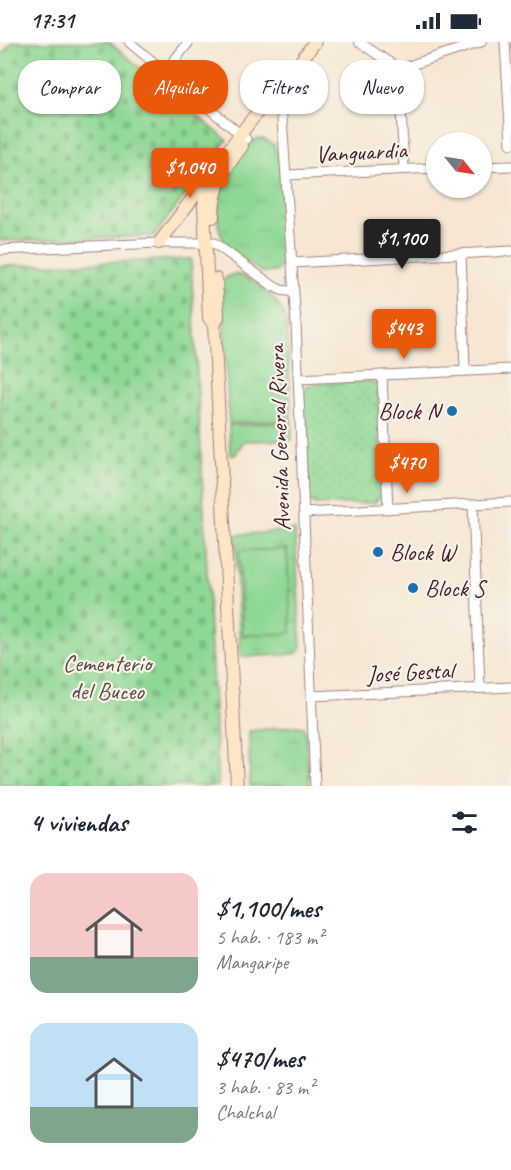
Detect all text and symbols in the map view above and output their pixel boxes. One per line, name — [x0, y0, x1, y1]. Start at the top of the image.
text: 17:31 — [30, 7, 74, 35]
chip: Comprar — [18, 60, 121, 114]
chip: Alquilar — [133, 60, 228, 114]
chip: Filtros — [240, 60, 328, 114]
chip: Nuevo — [340, 60, 424, 114]
north arrow — [426, 132, 492, 198]
map controls — [426, 132, 492, 198]
street label: Vanguardia — [315, 135, 409, 169]
pin: $1,040 — [141, 148, 239, 199]
text: $1,040 — [166, 155, 214, 180]
pin: $1,100 — [353, 219, 451, 270]
text: $1,100 — [378, 226, 426, 251]
pin: $443 — [368, 309, 440, 360]
text: $443 — [386, 316, 422, 341]
street label: Avenida General Rivera — [261, 342, 297, 532]
place label: Block N — [378, 396, 443, 426]
marker: Block N — [445, 404, 459, 418]
pin: $470 — [371, 443, 443, 494]
text: $470 — [389, 450, 425, 475]
place label: Block W — [390, 537, 458, 567]
marker: Block W — [371, 545, 385, 559]
place label: Block S — [425, 573, 488, 603]
marker: Block S — [406, 581, 420, 595]
park label: Cementerio del Buceo — [63, 648, 154, 706]
street label: José Gestal — [365, 655, 458, 689]
text: 4 viviendas — [30, 806, 127, 839]
icon: filters — [448, 806, 481, 839]
text: $1,100/mes — [216, 892, 321, 925]
icon: home — [78, 897, 150, 969]
text: 5 hab. · 183 m² — [216, 925, 323, 950]
text: Mangaripe — [216, 950, 288, 975]
text: $470/mes — [216, 1042, 304, 1075]
icon: home — [78, 1047, 150, 1119]
text: 3 hab. · 83 m² — [216, 1075, 314, 1100]
text: Chalchal — [216, 1100, 275, 1125]

